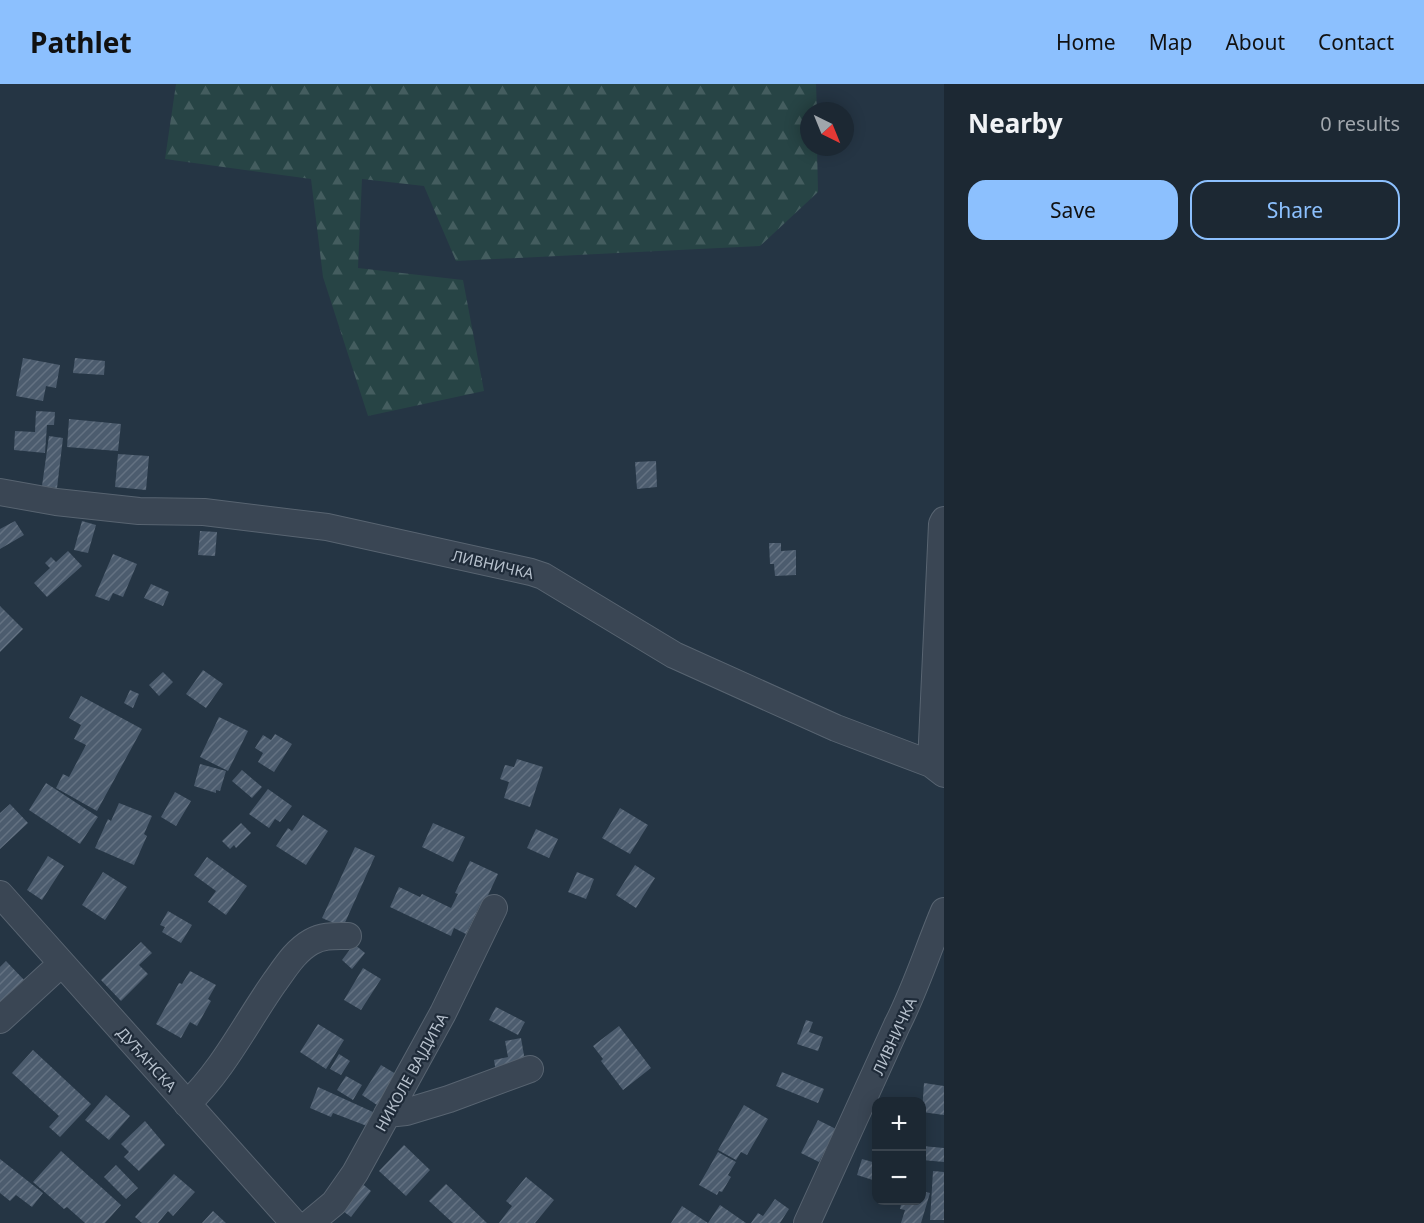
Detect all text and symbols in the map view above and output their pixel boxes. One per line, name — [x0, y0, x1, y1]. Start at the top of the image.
text: Pathlet — [30, 23, 132, 61]
text: Home — [1056, 28, 1116, 56]
text: Map — [1149, 28, 1192, 56]
text: About — [1225, 28, 1285, 56]
text: Contact — [1318, 28, 1394, 56]
north arrow — [800, 102, 854, 156]
text: Nearby — [968, 105, 1063, 141]
text: 0 results — [1320, 110, 1400, 137]
button: Save — [968, 180, 1178, 240]
button: Share — [1190, 180, 1400, 240]
street label: ЛИВНИЧКА — [450, 545, 536, 583]
street label: ЛИВНИЧКА — [867, 994, 921, 1078]
street label: НИКОЛЕ ВАЈДИЋА — [370, 1009, 452, 1135]
street label: ДУЋАНСКА — [113, 1023, 182, 1096]
map controls — [872, 1097, 926, 1205]
button: + — [872, 1097, 926, 1151]
button: − — [872, 1151, 926, 1205]

